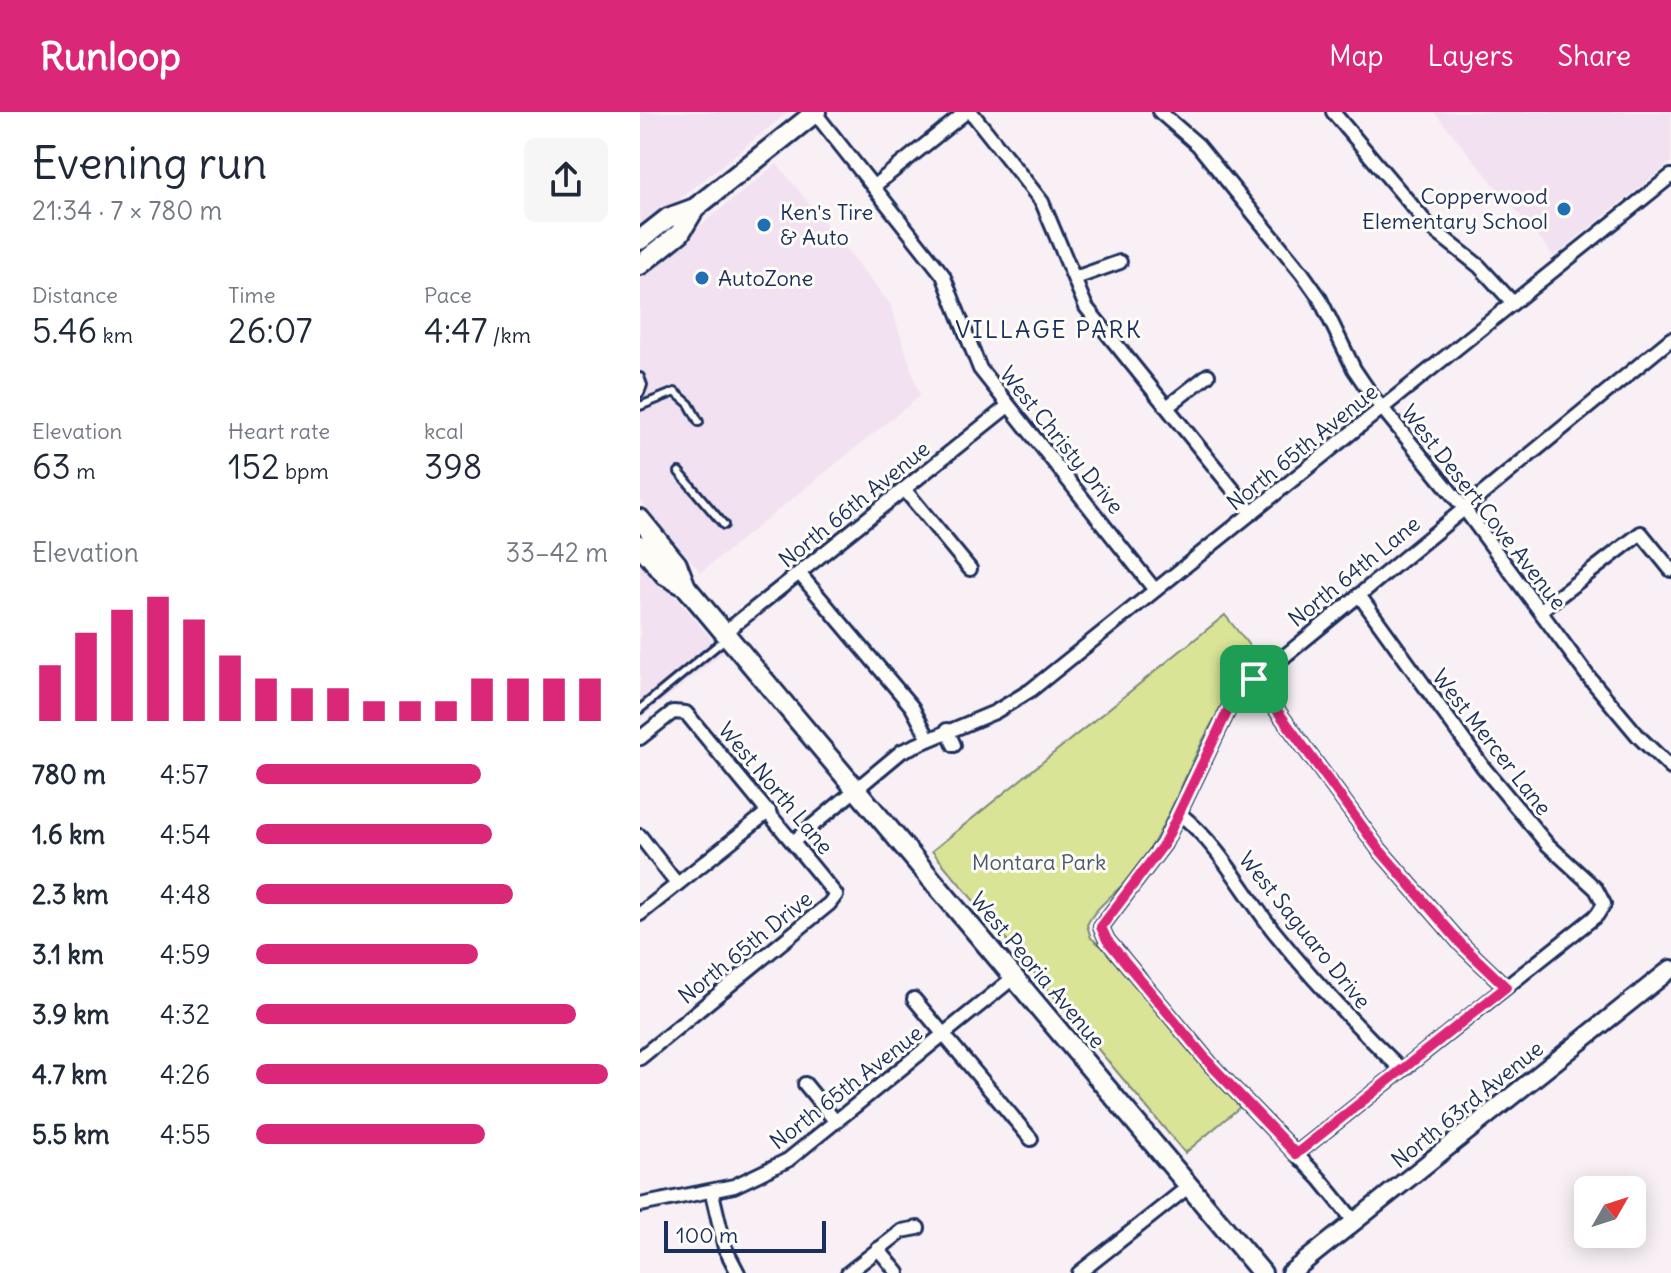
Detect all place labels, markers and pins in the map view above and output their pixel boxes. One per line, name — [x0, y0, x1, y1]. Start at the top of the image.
place label: Copperwood Elementary School — [1362, 182, 1548, 235]
place label: Ken's Tire & Auto — [780, 198, 873, 251]
marker: Copperwood Elementary School — [1555, 200, 1573, 218]
marker: Ken's Tire & Auto — [755, 216, 773, 234]
place label: AutoZone — [718, 264, 813, 292]
marker: AutoZone — [693, 269, 711, 287]
pin — [1220, 645, 1288, 713]

